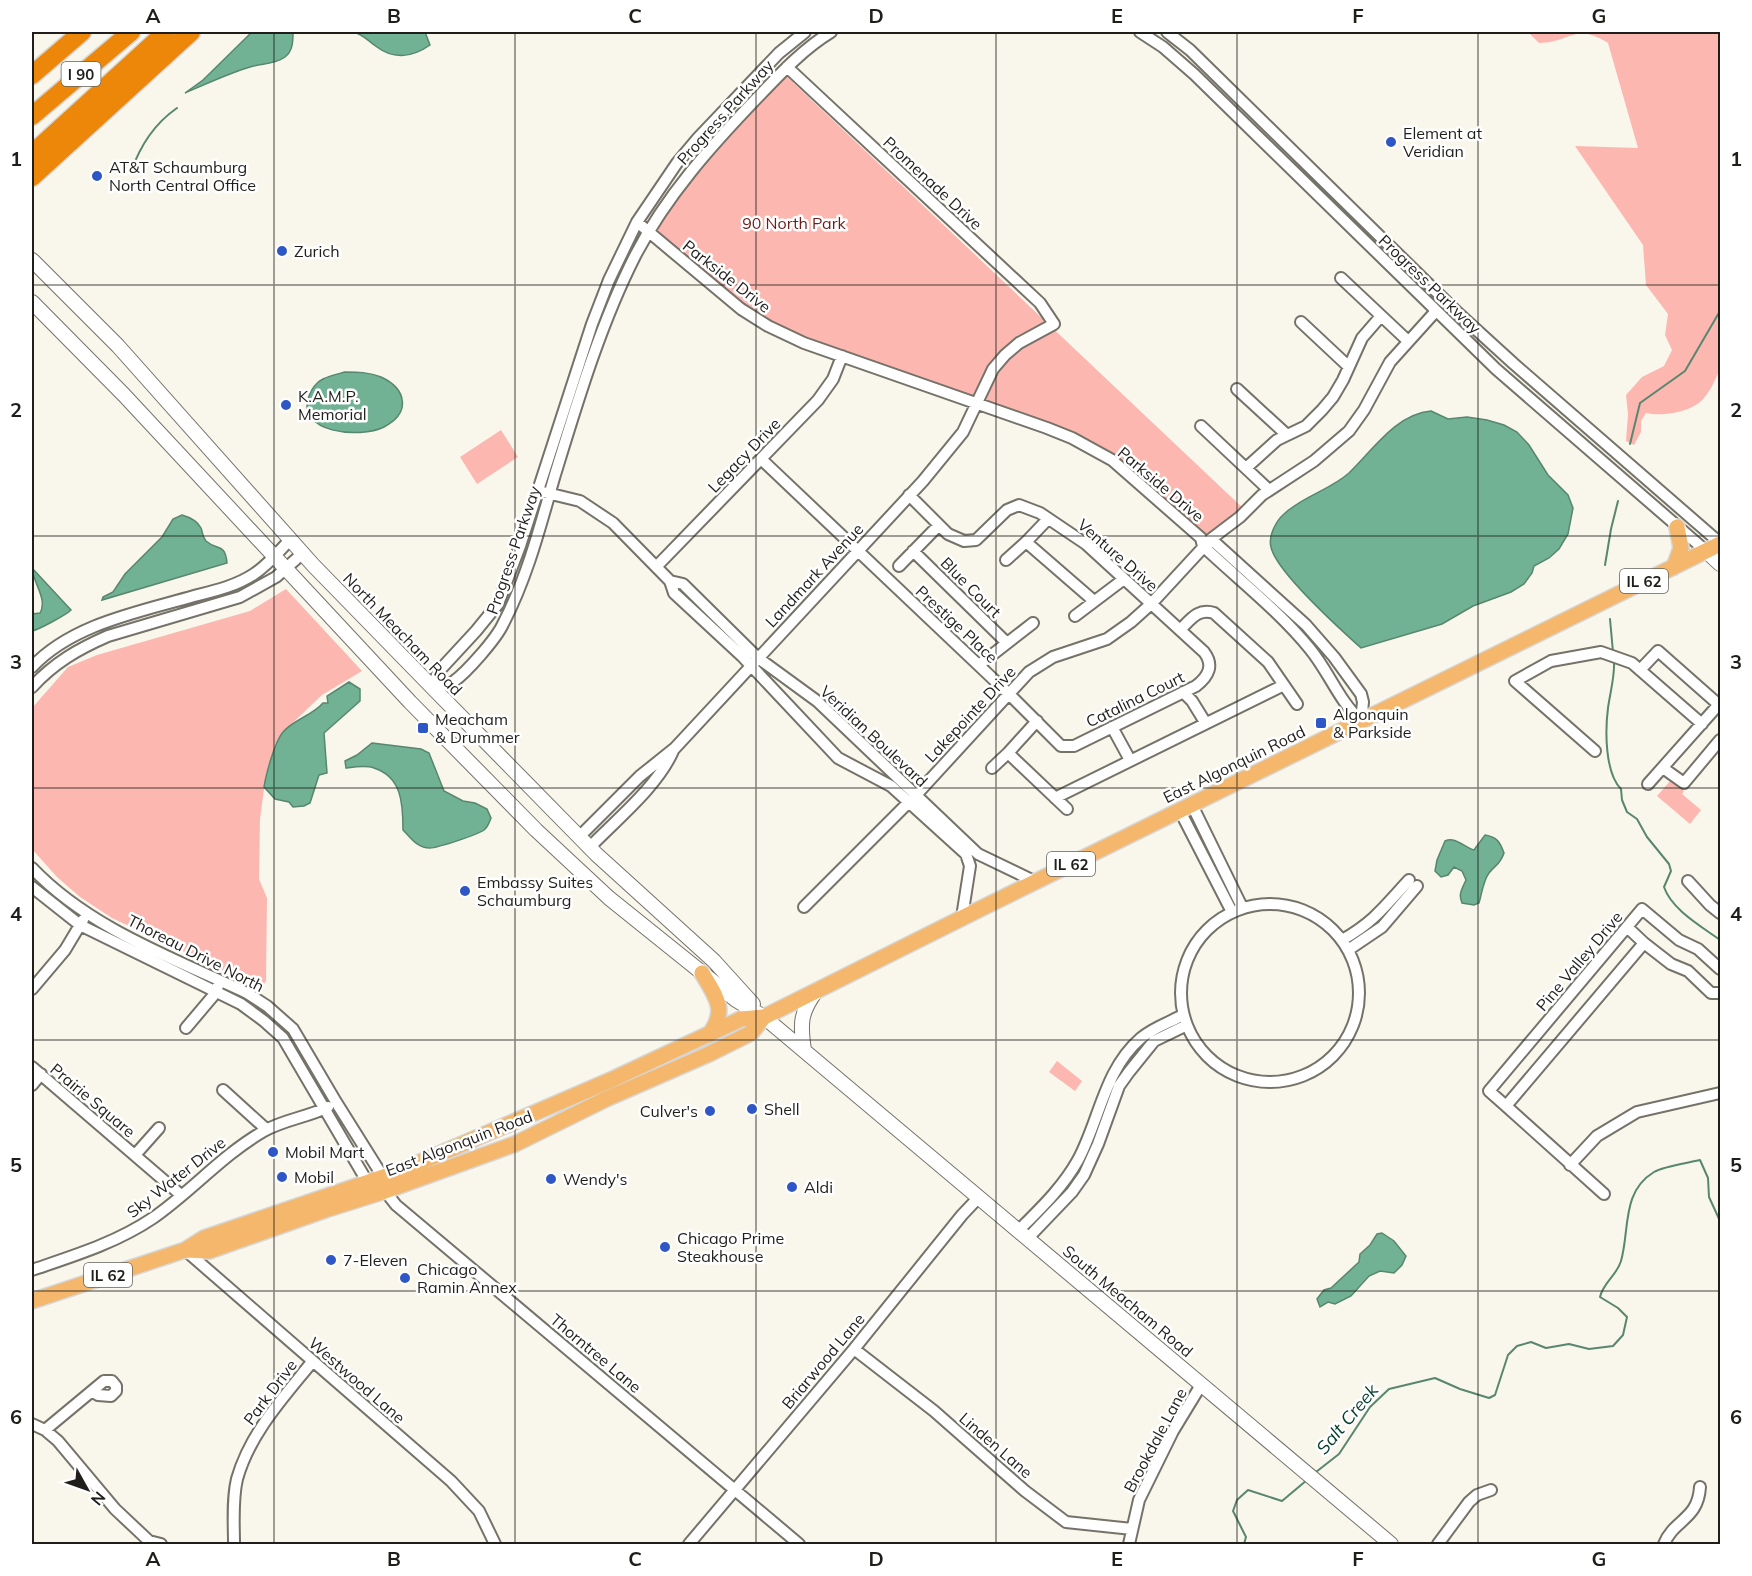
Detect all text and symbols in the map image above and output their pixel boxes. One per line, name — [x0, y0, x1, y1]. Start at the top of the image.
text: A — [146, 3, 161, 28]
text: B — [387, 3, 401, 28]
text: C — [628, 3, 642, 28]
text: D — [868, 3, 884, 28]
text: E — [1111, 3, 1123, 28]
text: F — [1352, 3, 1364, 28]
text: G — [1592, 3, 1606, 28]
street label: Progress Parkway — [673, 55, 778, 169]
road number: I 90 — [62, 62, 100, 86]
place label: Element at Veridian — [1403, 123, 1482, 161]
street label: Promenade Drive — [879, 132, 987, 234]
marker: Element at Veridian — [1384, 135, 1398, 149]
text: 1 — [10, 146, 22, 171]
text: 1 — [1730, 146, 1742, 171]
place label: AT&T Schaumburg North Central Office — [109, 157, 256, 195]
marker: AT&T Schaumburg North Central Office — [90, 169, 104, 183]
park label: 90 North Park — [742, 213, 847, 233]
street label: Progress Parkway — [1375, 230, 1486, 338]
street label: Parkside Drive — [679, 235, 775, 317]
place label: Zurich — [294, 241, 340, 261]
marker: Zurich — [275, 244, 289, 258]
place label: K.A.M.P. Memorial — [298, 386, 367, 424]
text: 2 — [10, 397, 22, 422]
text: 2 — [1730, 397, 1742, 422]
marker: K.A.M.P. Memorial — [279, 398, 293, 412]
street label: Legacy Drive — [703, 414, 785, 496]
street label: Parkside Drive — [1114, 442, 1208, 526]
street label: Progress Parkway — [482, 483, 544, 617]
street label: Venture Drive — [1074, 515, 1162, 595]
street label: Landmark Avenue — [761, 519, 867, 631]
street label: Blue Court — [937, 553, 1006, 622]
street label: North Meacham Road — [339, 568, 467, 700]
road number: IL 62 — [1620, 569, 1668, 593]
street label: Prestige Place — [912, 581, 1002, 667]
text: 3 — [10, 649, 22, 674]
text: 3 — [1730, 649, 1742, 674]
street label: Lakepointe Drive — [920, 662, 1020, 766]
street label: Catalina Court — [1083, 666, 1188, 731]
street label: Veridian Boulevard — [816, 681, 932, 791]
place label: Algonquin & Parkside — [1333, 704, 1412, 742]
place label: Meacham & Drummer — [435, 709, 520, 747]
marker: Algonquin & Parkside — [1314, 716, 1328, 730]
marker: Meacham & Drummer — [416, 721, 430, 735]
street label: East Algonquin Road — [1160, 721, 1308, 807]
road number: IL 62 — [1047, 852, 1095, 876]
place label: Embassy Suites Schaumburg — [477, 872, 593, 910]
marker: Embassy Suites Schaumburg — [458, 884, 472, 898]
text: 4 — [10, 901, 22, 926]
text: 4 — [1730, 901, 1742, 926]
street label: Pine Valley Drive — [1532, 907, 1626, 1015]
street label: Thoreau Drive North — [124, 910, 268, 996]
street label: Prairie Square — [46, 1059, 140, 1141]
place label: Shell — [764, 1099, 800, 1119]
place label: Culver's — [640, 1101, 698, 1121]
marker: Shell — [745, 1102, 759, 1116]
marker: Culver's — [703, 1104, 717, 1118]
street label: East Algonquin Road — [383, 1106, 535, 1180]
street label: Sky Water Drive — [123, 1132, 229, 1222]
place label: Mobil Mart — [285, 1142, 365, 1162]
marker: Mobil Mart — [266, 1145, 280, 1159]
text: 5 — [10, 1152, 22, 1177]
text: 5 — [1730, 1152, 1742, 1177]
place label: Mobil — [294, 1167, 334, 1187]
place label: Wendy's — [563, 1169, 628, 1189]
marker: Mobil — [275, 1170, 289, 1184]
marker: Wendy's — [544, 1172, 558, 1186]
place label: Aldi — [804, 1177, 833, 1197]
marker: Aldi — [785, 1180, 799, 1194]
place label: Chicago Prime Steakhouse — [677, 1228, 784, 1266]
marker: Chicago Prime Steakhouse — [658, 1240, 672, 1254]
street label: South Meacham Road — [1059, 1241, 1197, 1361]
place label: 7-Eleven — [343, 1250, 408, 1270]
marker: 7-Eleven — [324, 1253, 338, 1267]
place label: Chicago Ramin Annex — [417, 1259, 517, 1297]
road number: IL 62 — [84, 1263, 132, 1287]
marker: Chicago Ramin Annex — [398, 1271, 412, 1285]
street label: Thorntree Lane — [546, 1309, 646, 1397]
street label: Briarwood Lane — [777, 1309, 869, 1413]
street label: Westwood Lane — [305, 1333, 409, 1427]
street label: Park Drive — [239, 1355, 301, 1429]
water label: Salt Creek — [1311, 1379, 1384, 1459]
street label: Brookdale Lane — [1119, 1384, 1191, 1496]
text: 6 — [10, 1404, 22, 1429]
text: 6 — [1730, 1404, 1742, 1429]
street label: Linden Lane — [955, 1408, 1037, 1482]
north arrow — [57, 1459, 117, 1519]
text: N — [87, 1488, 110, 1510]
text: A — [146, 1546, 161, 1571]
text: B — [387, 1546, 401, 1571]
text: C — [628, 1546, 642, 1571]
text: D — [868, 1546, 884, 1571]
text: E — [1111, 1546, 1123, 1571]
text: F — [1352, 1546, 1364, 1571]
text: G — [1592, 1546, 1606, 1571]

